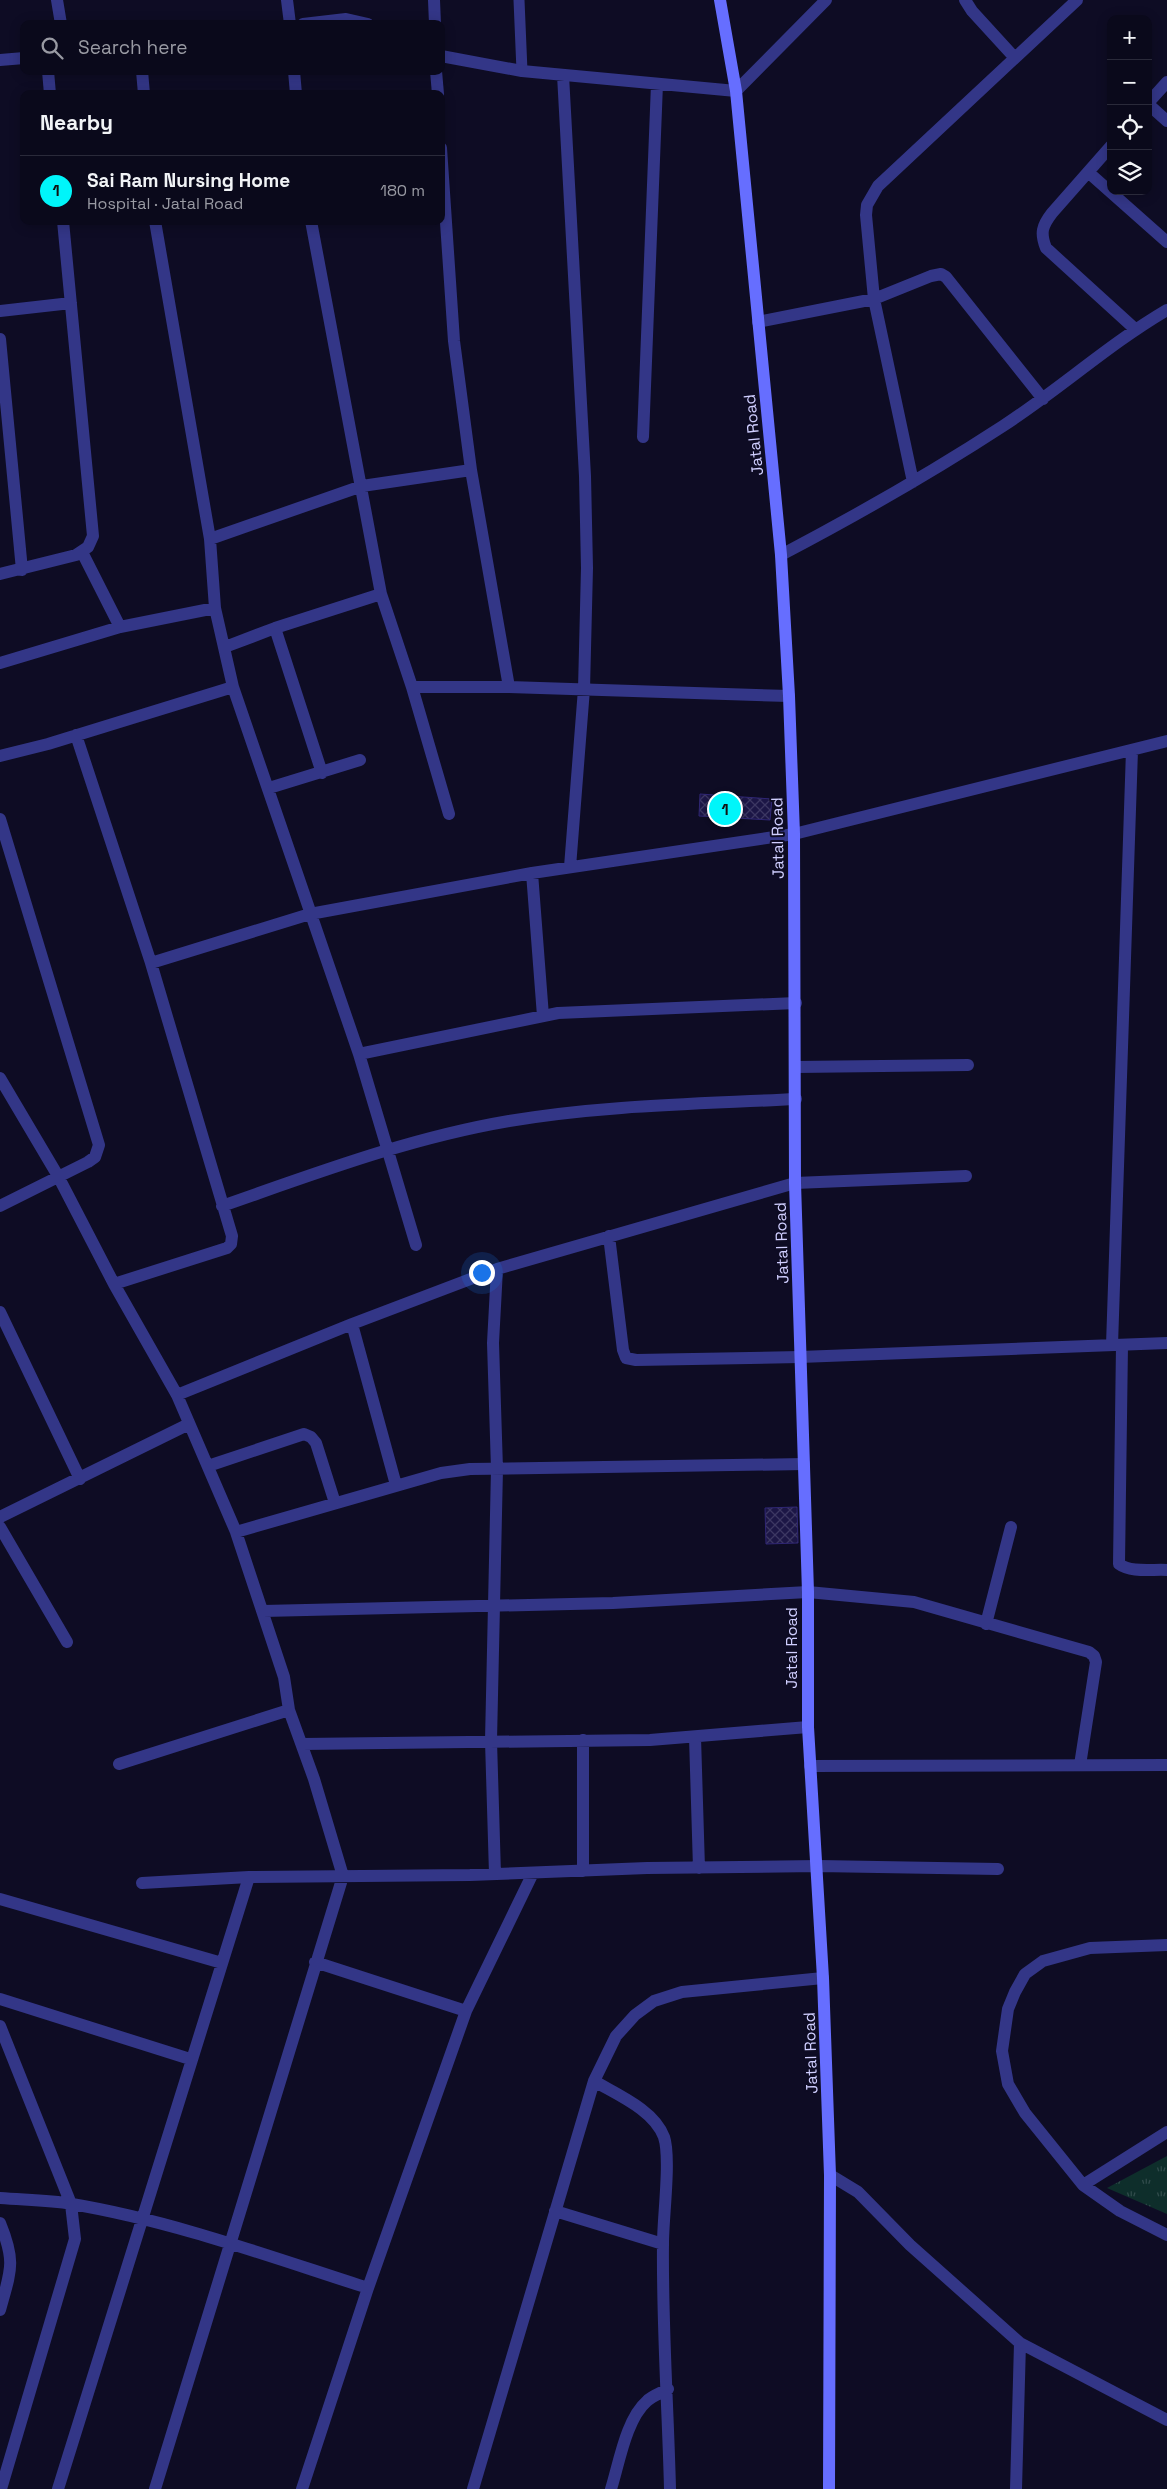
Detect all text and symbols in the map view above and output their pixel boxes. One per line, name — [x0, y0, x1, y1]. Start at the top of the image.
map controls — [1107, 15, 1152, 195]
button: + — [1107, 15, 1152, 60]
search box — [20, 20, 445, 75]
icon: search — [38, 34, 66, 62]
text: Search here — [78, 35, 188, 60]
button: − — [1107, 60, 1152, 105]
button: locate — [1107, 105, 1152, 150]
text: Nearby — [40, 109, 113, 136]
button: layers — [1107, 150, 1152, 195]
text: Sai Ram Nursing Home — [87, 168, 290, 193]
text: 1 — [52, 180, 60, 201]
text: 180 m — [380, 180, 425, 201]
text: Hospital · Jatal Road — [87, 193, 243, 214]
street label: Jatal Road — [739, 393, 768, 477]
pin: 1 — [709, 790, 741, 828]
street label: Jatal Road — [766, 797, 789, 879]
street label: Jatal Road — [770, 1202, 793, 1284]
your location — [469, 1260, 495, 1286]
street label: Jatal Road — [781, 1607, 802, 1689]
street label: Jatal Road — [799, 2012, 822, 2094]

